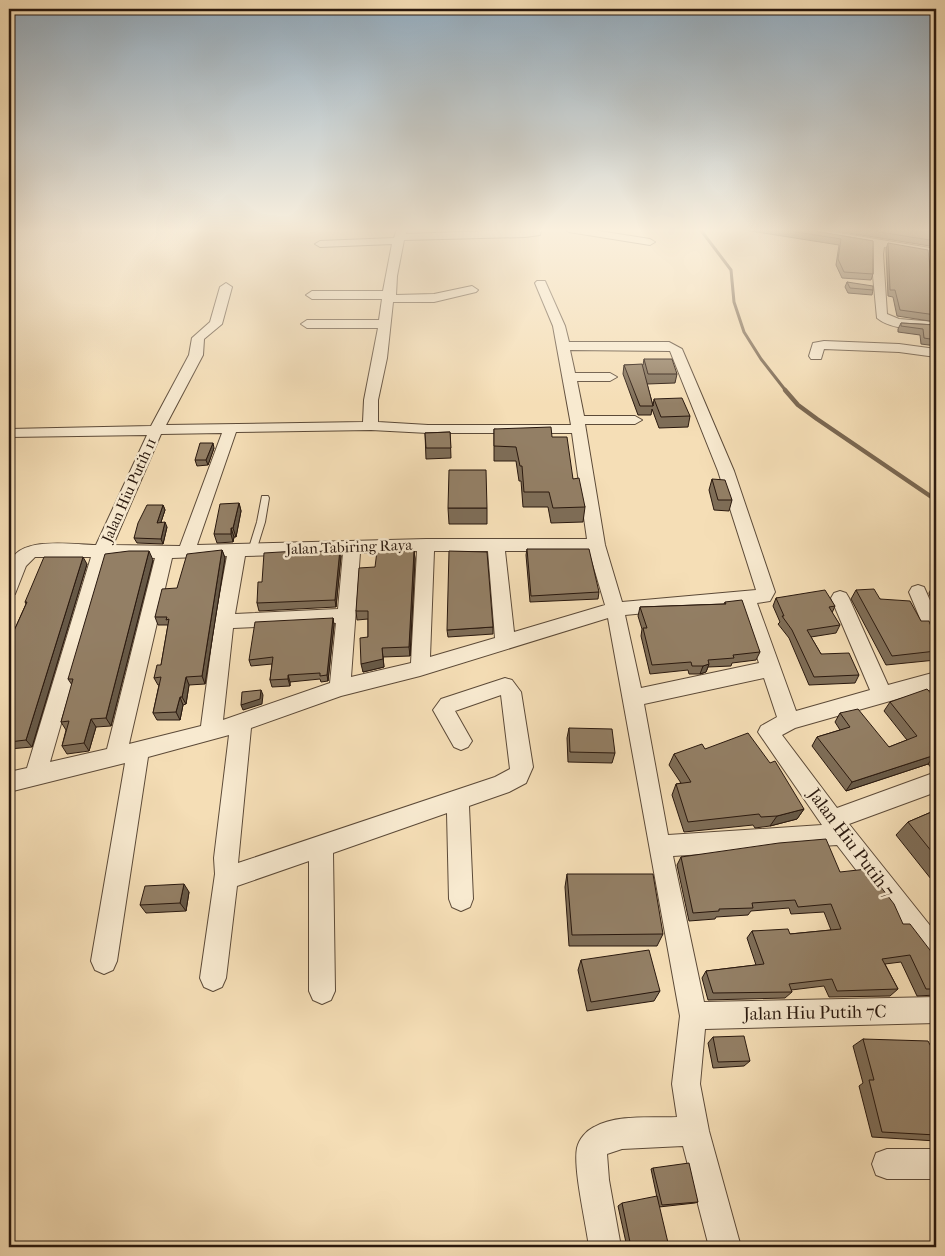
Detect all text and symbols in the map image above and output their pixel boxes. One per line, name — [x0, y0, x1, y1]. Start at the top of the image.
street label: Jalan Hiu Putih 11 — [97, 435, 160, 546]
street label: Jalan Tabiring Raya — [284, 536, 414, 558]
street label: Jalan Hiu Putih 7 — [802, 783, 899, 902]
street label: Jalan Hiu Putih 7C — [741, 1001, 887, 1025]

